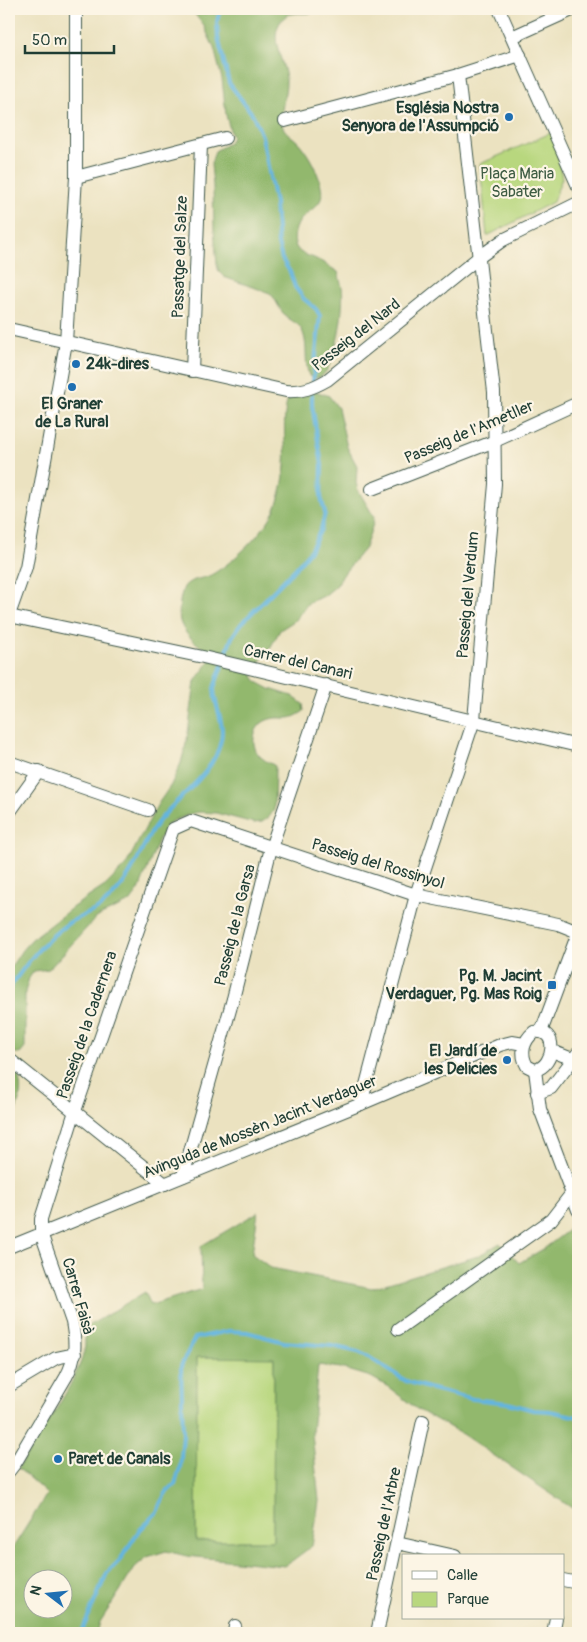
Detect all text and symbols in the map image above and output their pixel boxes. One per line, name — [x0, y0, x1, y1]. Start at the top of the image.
scale bar — [25, 22, 114, 54]
text: 50 m — [32, 31, 67, 50]
place label: Església Nostra Senyora de l'Assumpció — [342, 98, 500, 136]
marker: Església Nostra Senyora de l'Assumpció — [503, 111, 515, 123]
park label: Plaça Maria Sabater — [480, 164, 554, 202]
street label: Passatge del Salze — [168, 195, 192, 319]
street label: Passeig del Nard — [308, 294, 404, 376]
place label: 24k-dires — [86, 354, 150, 374]
marker: 24k-dires — [70, 358, 82, 370]
marker: El Graner de La Rural — [66, 381, 78, 393]
place label: El Graner de La Rural — [35, 394, 109, 432]
street label: Passeig de l'Ametller — [401, 396, 537, 468]
street label: Passeig del Verdum — [452, 530, 484, 660]
street label: Carrer del Canari — [242, 640, 354, 684]
street label: Passeig del Rossinyol — [309, 834, 447, 894]
street label: Passeig de la Garsa — [210, 862, 260, 988]
street label: Passeig de la Cadernera — [52, 948, 122, 1102]
place label: Pg. M. Jacint Verdaguer, Pg. Mas Roig — [386, 966, 543, 1004]
marker: Pg. M. Jacint Verdaguer, Pg. Mas Roig — [546, 979, 558, 991]
place label: El Jardí de les Delicies — [424, 1041, 498, 1079]
marker: El Jardí de les Delicies — [501, 1054, 513, 1066]
street label: Avinguda de Mossèn Jacint Verdaguer — [140, 1071, 380, 1183]
street label: Carrer Faisà — [58, 1255, 98, 1337]
place label: Paret de Canals — [68, 1449, 171, 1469]
marker: Paret de Canals — [52, 1453, 64, 1465]
street label: Passeig de l'Arbre — [362, 1465, 406, 1583]
legend — [402, 1554, 564, 1620]
text: Calle — [447, 1566, 478, 1585]
north arrow — [22, 1570, 72, 1620]
text: N — [27, 1584, 45, 1597]
text: Parque — [447, 1590, 490, 1609]

